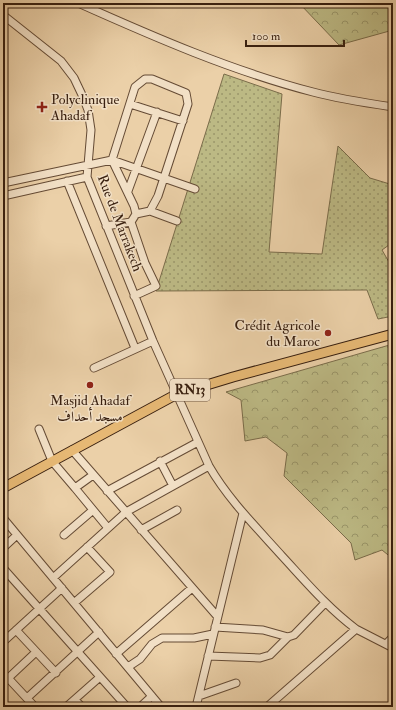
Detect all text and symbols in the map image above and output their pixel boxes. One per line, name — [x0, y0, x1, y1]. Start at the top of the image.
scale bar — [246, 22, 344, 48]
text: 100 m — [252, 29, 281, 44]
place label: Polyclinique Ahadaf — [50, 91, 119, 124]
marker: Polyclinique Ahadaf — [36, 101, 48, 113]
street label: Rue de Marrakech — [94, 172, 147, 274]
place label: Crédit Agricole du Maroc — [235, 317, 320, 350]
marker: Crédit Agricole du Maroc — [323, 328, 333, 338]
road number: RN13 — [170, 379, 210, 401]
marker: Masjid Ahadaf مسجد أحداف — [85, 380, 95, 390]
place label: Masjid Ahadaf مسجد أحداف — [50, 392, 132, 425]

